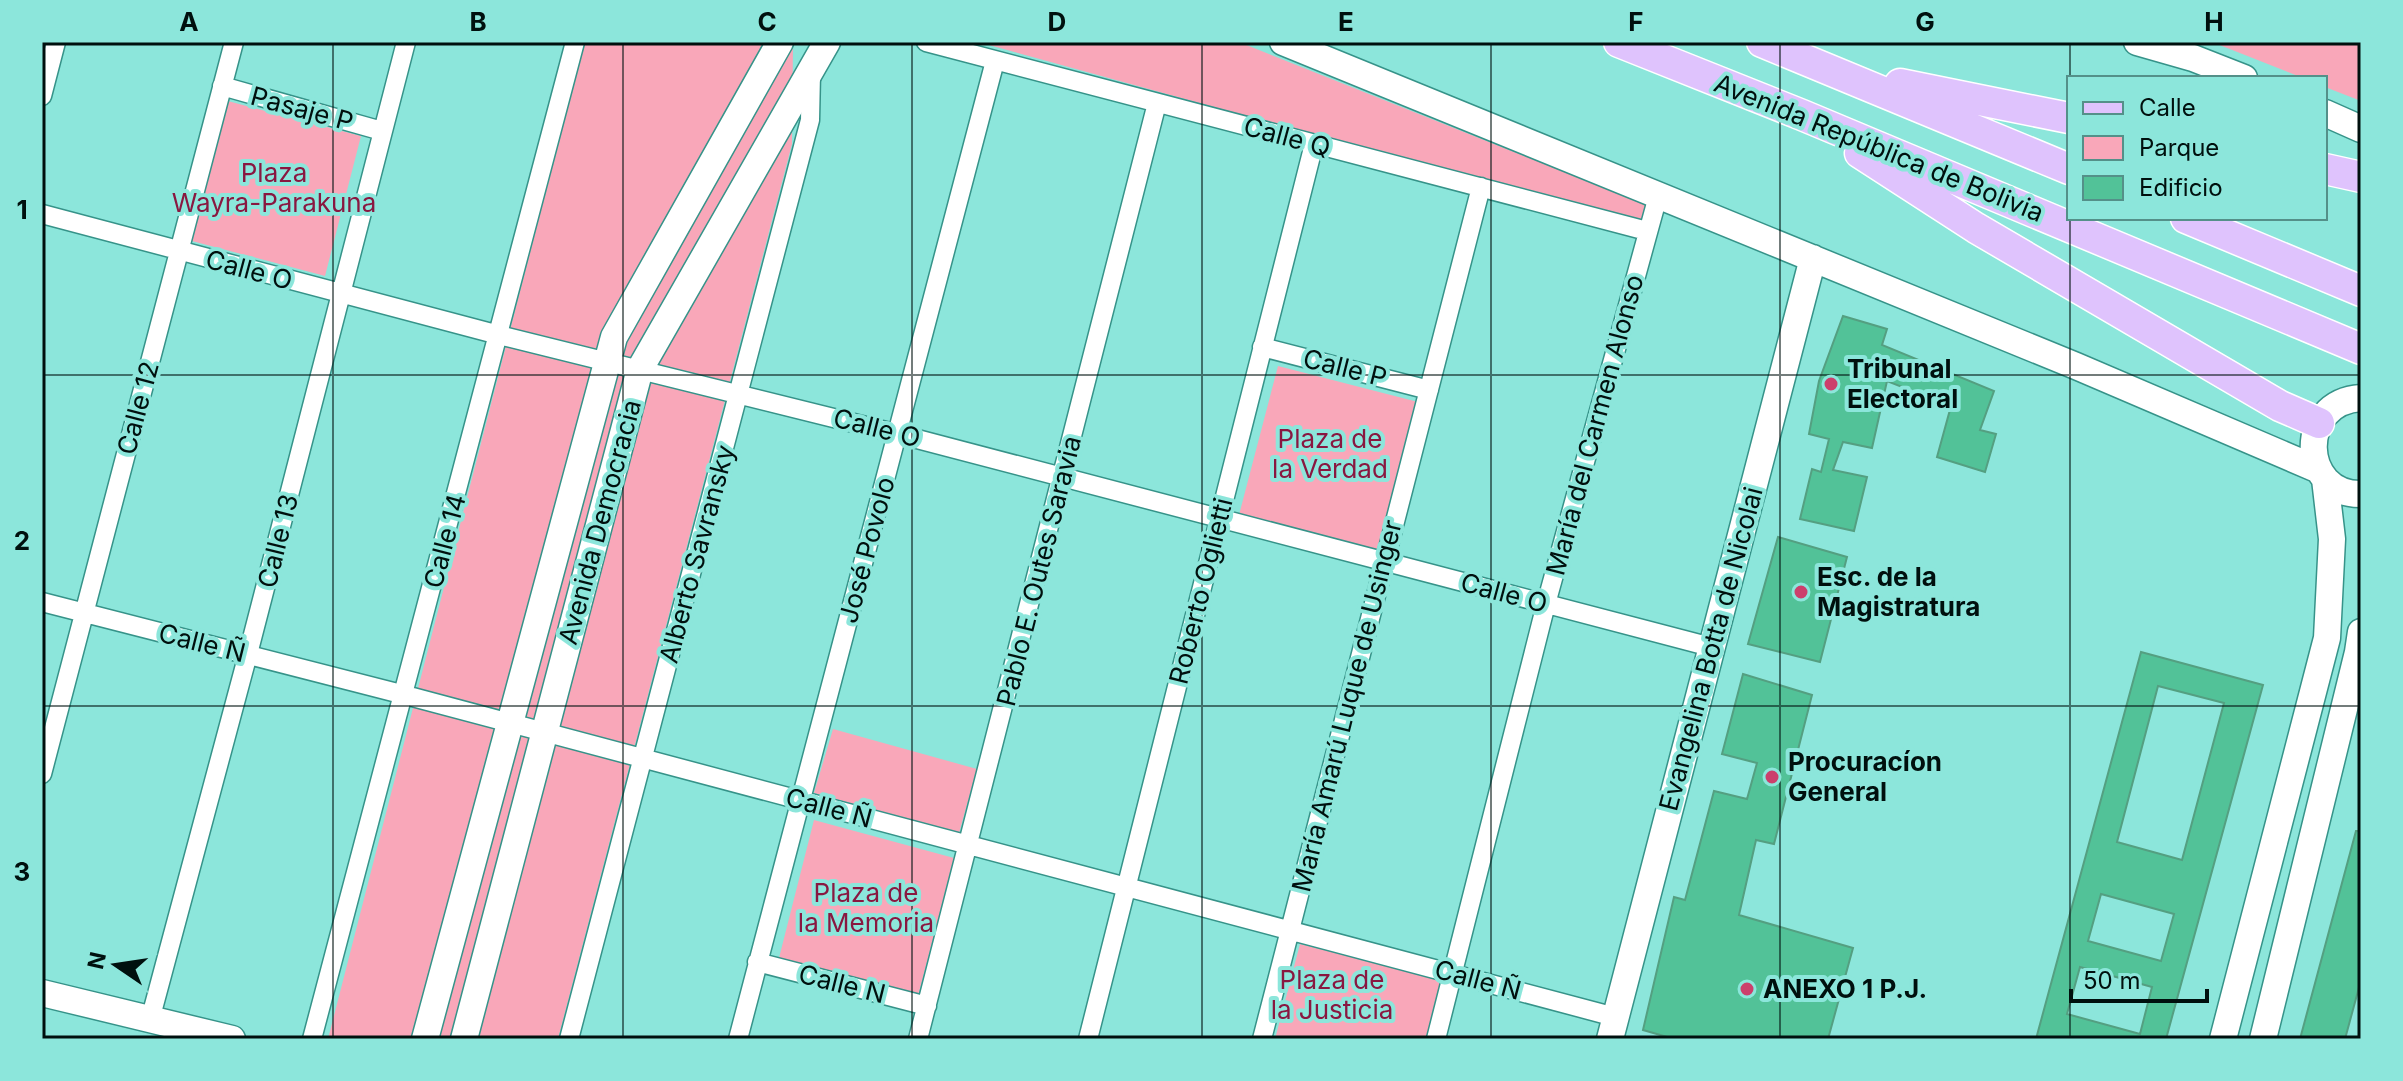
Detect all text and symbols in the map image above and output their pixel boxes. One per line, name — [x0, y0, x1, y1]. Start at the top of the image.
text: A — [179, 6, 199, 37]
text: B — [469, 6, 487, 37]
text: C — [757, 6, 777, 37]
text: D — [1048, 6, 1066, 37]
text: E — [1338, 6, 1354, 37]
text: F — [1628, 6, 1644, 37]
text: G — [1915, 6, 1935, 37]
text: H — [2204, 6, 2224, 37]
street label: Avenida República de Bolivia — [1710, 67, 2048, 228]
legend — [2067, 76, 2327, 220]
street label: Pasaje P — [247, 80, 357, 137]
text: Calle — [2139, 93, 2196, 122]
street label: Calle Q — [1240, 110, 1334, 163]
text: Parque — [2139, 133, 2219, 162]
park label: Plaza Wayra-Parakuna — [172, 157, 376, 218]
text: Edificio — [2139, 173, 2223, 202]
text: 1 — [16, 194, 28, 225]
street label: Calle O — [202, 243, 296, 296]
street label: María del Carmen Alonso — [1539, 271, 1650, 579]
street label: Calle P — [1300, 342, 1390, 393]
place label: Tribunal Electoral — [1847, 353, 1958, 414]
street label: Calle 12 — [110, 358, 165, 458]
marker: Tribunal Electoral — [1822, 375, 1840, 393]
street label: Avenida Democracia — [552, 396, 647, 648]
street label: Calle O — [830, 402, 924, 453]
park label: Plaza de la Verdad — [1272, 423, 1388, 484]
street label: Pablo E. Outes Saravia — [990, 433, 1087, 709]
street label: Alberto Savransky — [652, 441, 741, 666]
street label: José Povolo — [832, 474, 901, 626]
street label: Evangelina Botta de Nicolai — [1652, 484, 1769, 814]
street label: Calle 14 — [417, 490, 472, 591]
street label: Calle 13 — [251, 491, 304, 591]
street label: Roberto Oglietti — [1162, 495, 1239, 687]
street label: María Amarú Luque de Usinger — [1285, 517, 1408, 895]
text: 2 — [14, 525, 30, 556]
place label: Esc. de la Magistratura — [1817, 561, 1980, 622]
street label: Calle O — [1457, 566, 1551, 619]
marker: Esc. de la Magistratura — [1792, 583, 1810, 601]
street label: Calle Ñ — [156, 617, 249, 668]
place label: Procuracíon General — [1788, 746, 1942, 807]
marker: Procuracíon General — [1763, 768, 1781, 786]
street label: Calle Ñ — [782, 781, 876, 834]
text: 3 — [14, 856, 30, 887]
park label: Plaza de la Memoria — [798, 877, 934, 938]
north arrow — [76, 925, 156, 1005]
text: N — [82, 949, 111, 972]
street label: Calle Ñ — [1431, 953, 1525, 1006]
scale bar — [2071, 953, 2207, 1003]
street label: Calle N — [796, 958, 889, 1009]
park label: Plaza de la Justicia — [1271, 964, 1393, 1025]
text: 50 m — [2083, 966, 2141, 995]
place label: ANEXO 1 P.J. — [1763, 973, 1927, 1004]
marker: ANEXO 1 P.J. — [1738, 980, 1756, 998]

